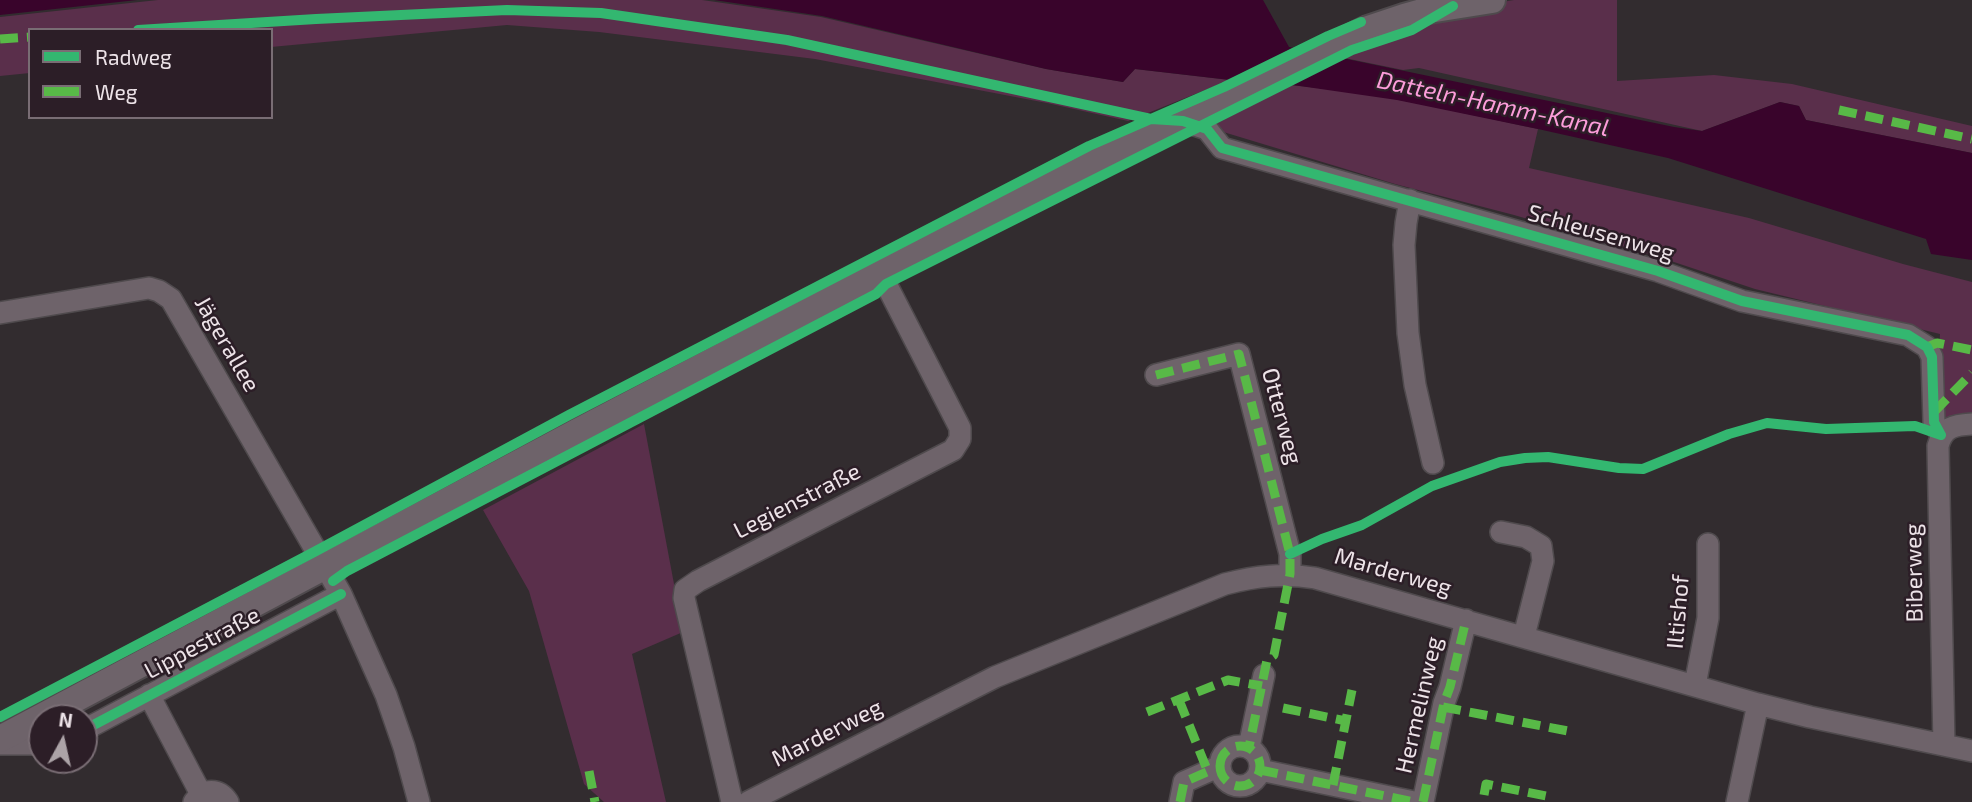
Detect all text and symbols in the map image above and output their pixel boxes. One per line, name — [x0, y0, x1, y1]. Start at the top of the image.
legend — [28, 28, 273, 119]
text: Radweg — [95, 44, 172, 69]
water label: Datteln-Hamm-Kanal — [1374, 65, 1612, 143]
text: Weg — [95, 79, 138, 104]
street label: Schleusenweg — [1524, 199, 1678, 267]
street label: Jägerallee — [189, 291, 265, 397]
street label: Otterweg — [1256, 365, 1308, 467]
street label: Legienstraße — [729, 457, 865, 545]
street label: Biberweg — [1899, 523, 1929, 623]
street label: Marderweg — [1331, 542, 1455, 602]
street label: Iltishof — [1661, 574, 1695, 650]
street label: Lippestraße — [140, 601, 264, 685]
street label: Hermelinweg — [1390, 634, 1448, 776]
street label: Marderweg — [767, 693, 887, 773]
north arrow — [28, 704, 98, 774]
text: N — [57, 707, 74, 732]

